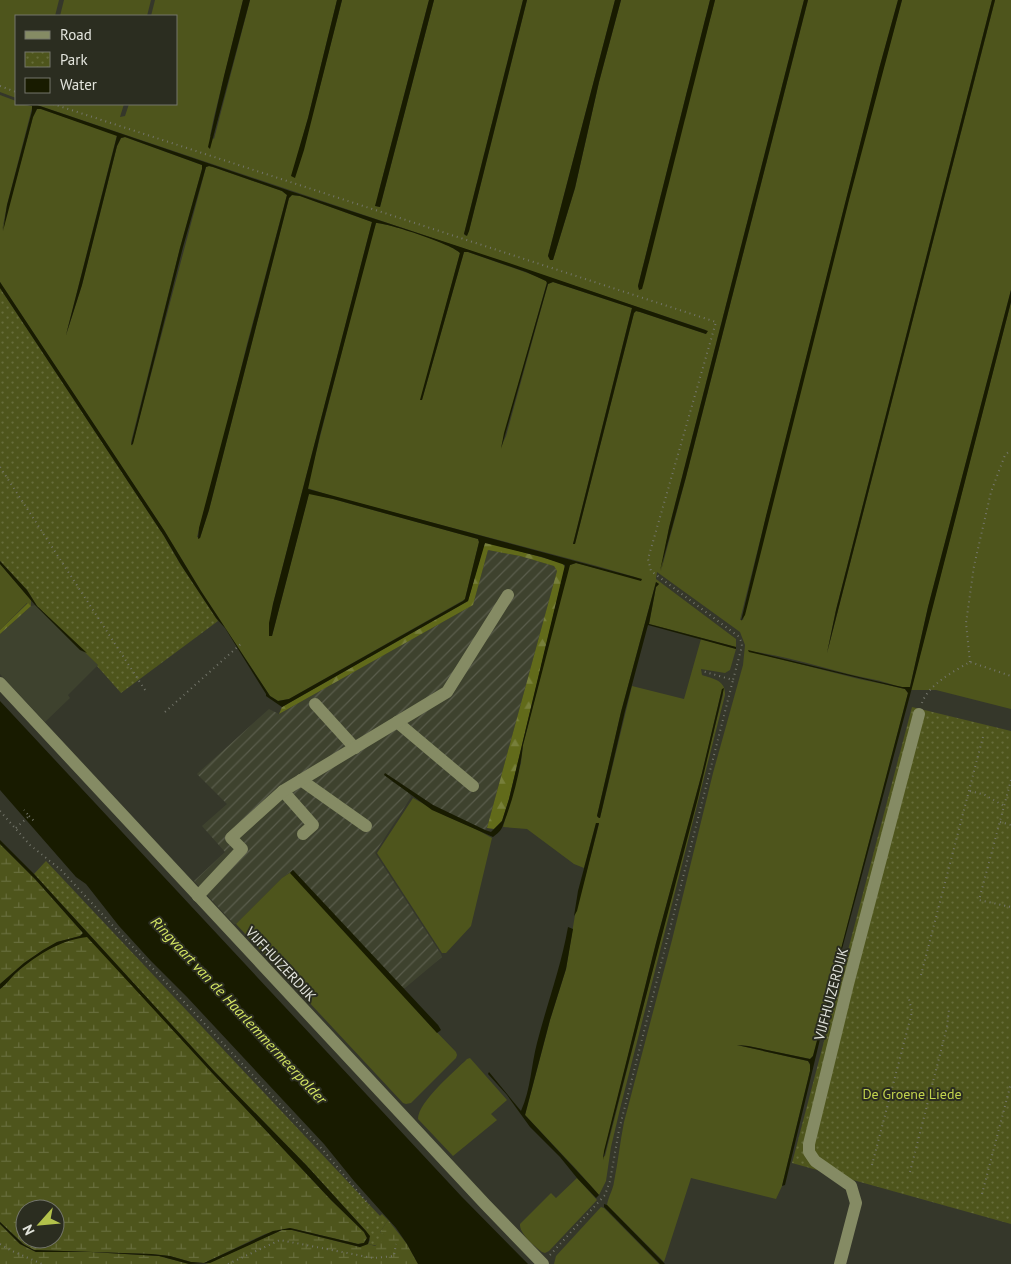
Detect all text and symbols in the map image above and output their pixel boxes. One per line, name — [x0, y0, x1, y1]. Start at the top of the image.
legend — [15, 15, 178, 105]
text: Road — [60, 25, 92, 44]
text: Park — [60, 50, 88, 69]
text: Water — [60, 75, 97, 94]
water label: Ringvaart van de Haarlemmermeerpolder — [147, 912, 332, 1109]
street label: VIJFHUIZERDIJK — [241, 922, 320, 1005]
street label: VIJFHUIZERDIJK — [810, 945, 852, 1043]
park label: De Groene Liede — [862, 1085, 962, 1103]
north arrow — [15, 1199, 65, 1249]
text: N — [18, 1222, 39, 1238]

